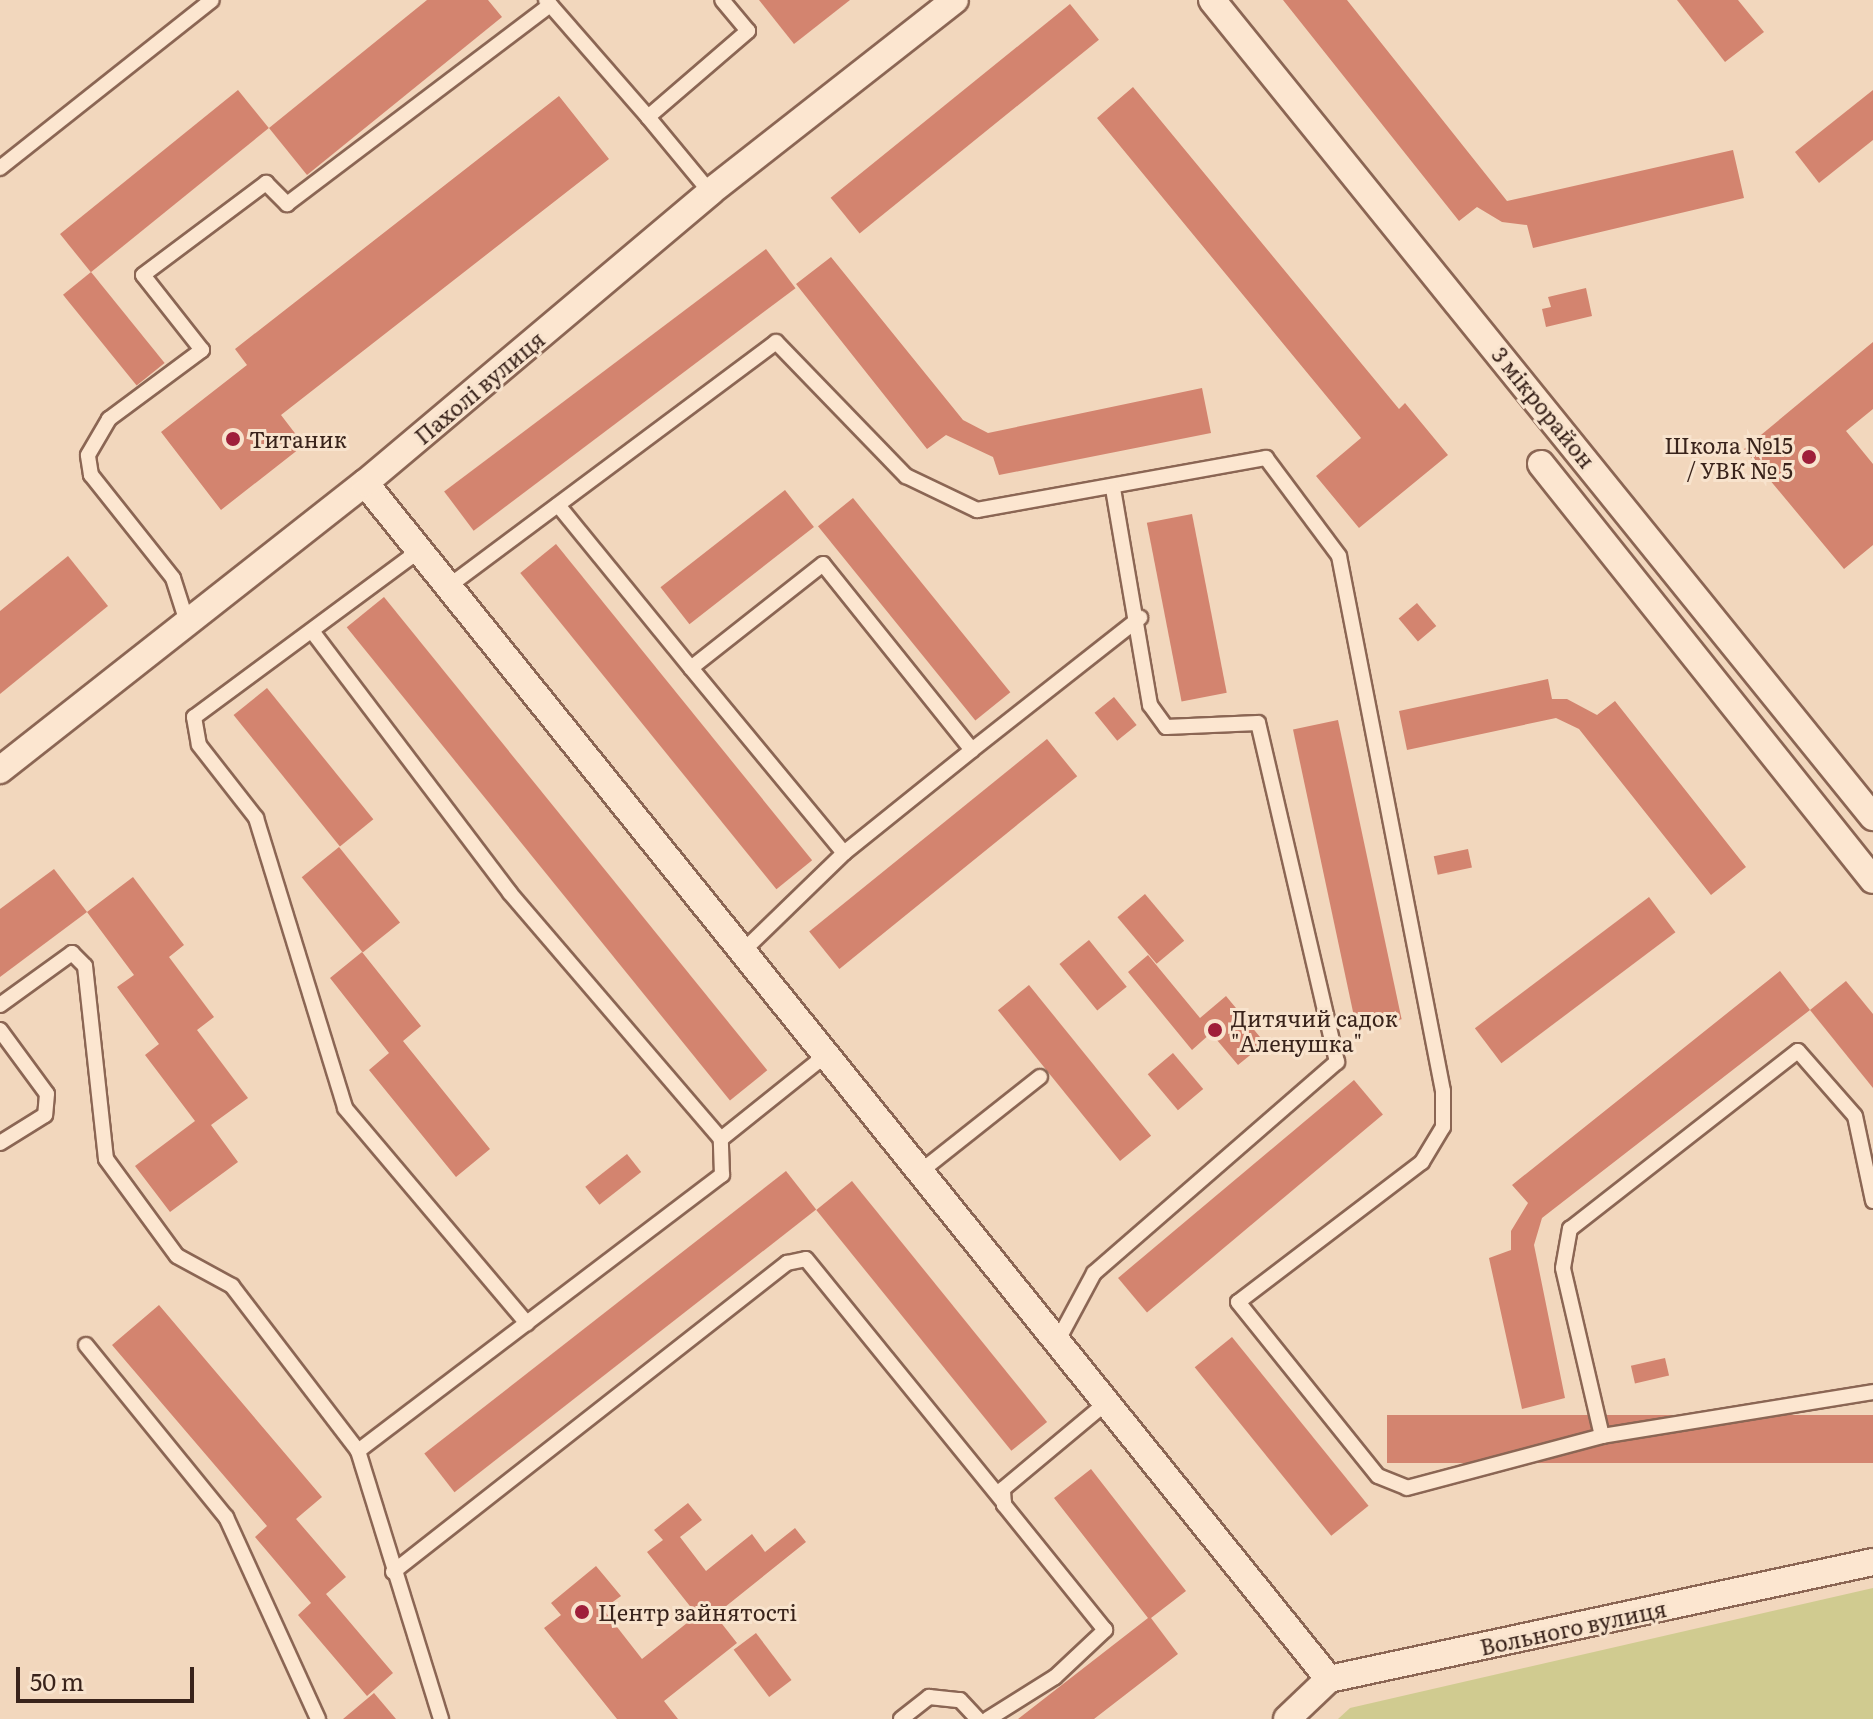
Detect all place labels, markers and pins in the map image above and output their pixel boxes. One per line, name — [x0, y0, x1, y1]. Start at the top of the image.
place label: Титаник — [249, 426, 347, 452]
marker: Титаник — [224, 430, 242, 448]
place label: Школа №15 / УВК № 5 — [1664, 431, 1793, 482]
marker: Школа №15 / УВК № 5 — [1800, 448, 1818, 466]
place label: Дитячий садок "Аленушка" — [1231, 1004, 1398, 1056]
marker: Дитячий садок "Аленушка" — [1206, 1021, 1224, 1039]
place label: Центр зайнятості — [598, 1599, 797, 1625]
marker: Центр зайнятості — [573, 1603, 591, 1621]

